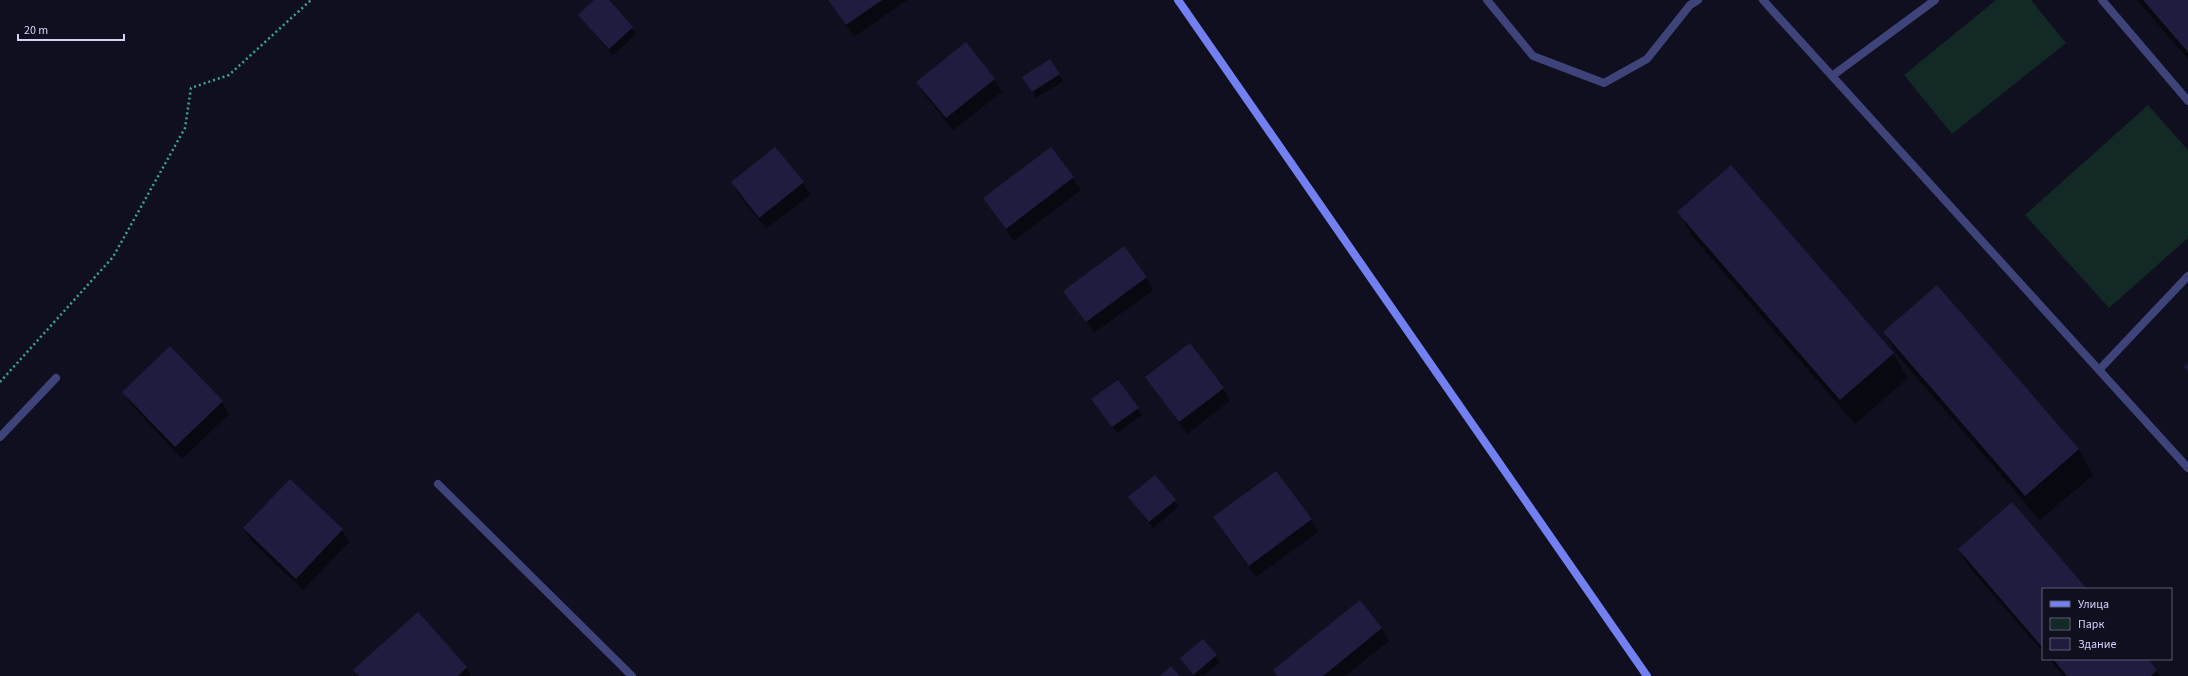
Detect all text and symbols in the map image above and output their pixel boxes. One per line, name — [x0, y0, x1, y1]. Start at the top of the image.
scale bar — [18, 16, 124, 42]
text: 20 m — [24, 22, 48, 39]
legend — [2042, 588, 2172, 660]
text: Улица — [2078, 596, 2109, 613]
text: Парк — [2078, 616, 2104, 633]
text: Здание — [2078, 636, 2117, 653]

